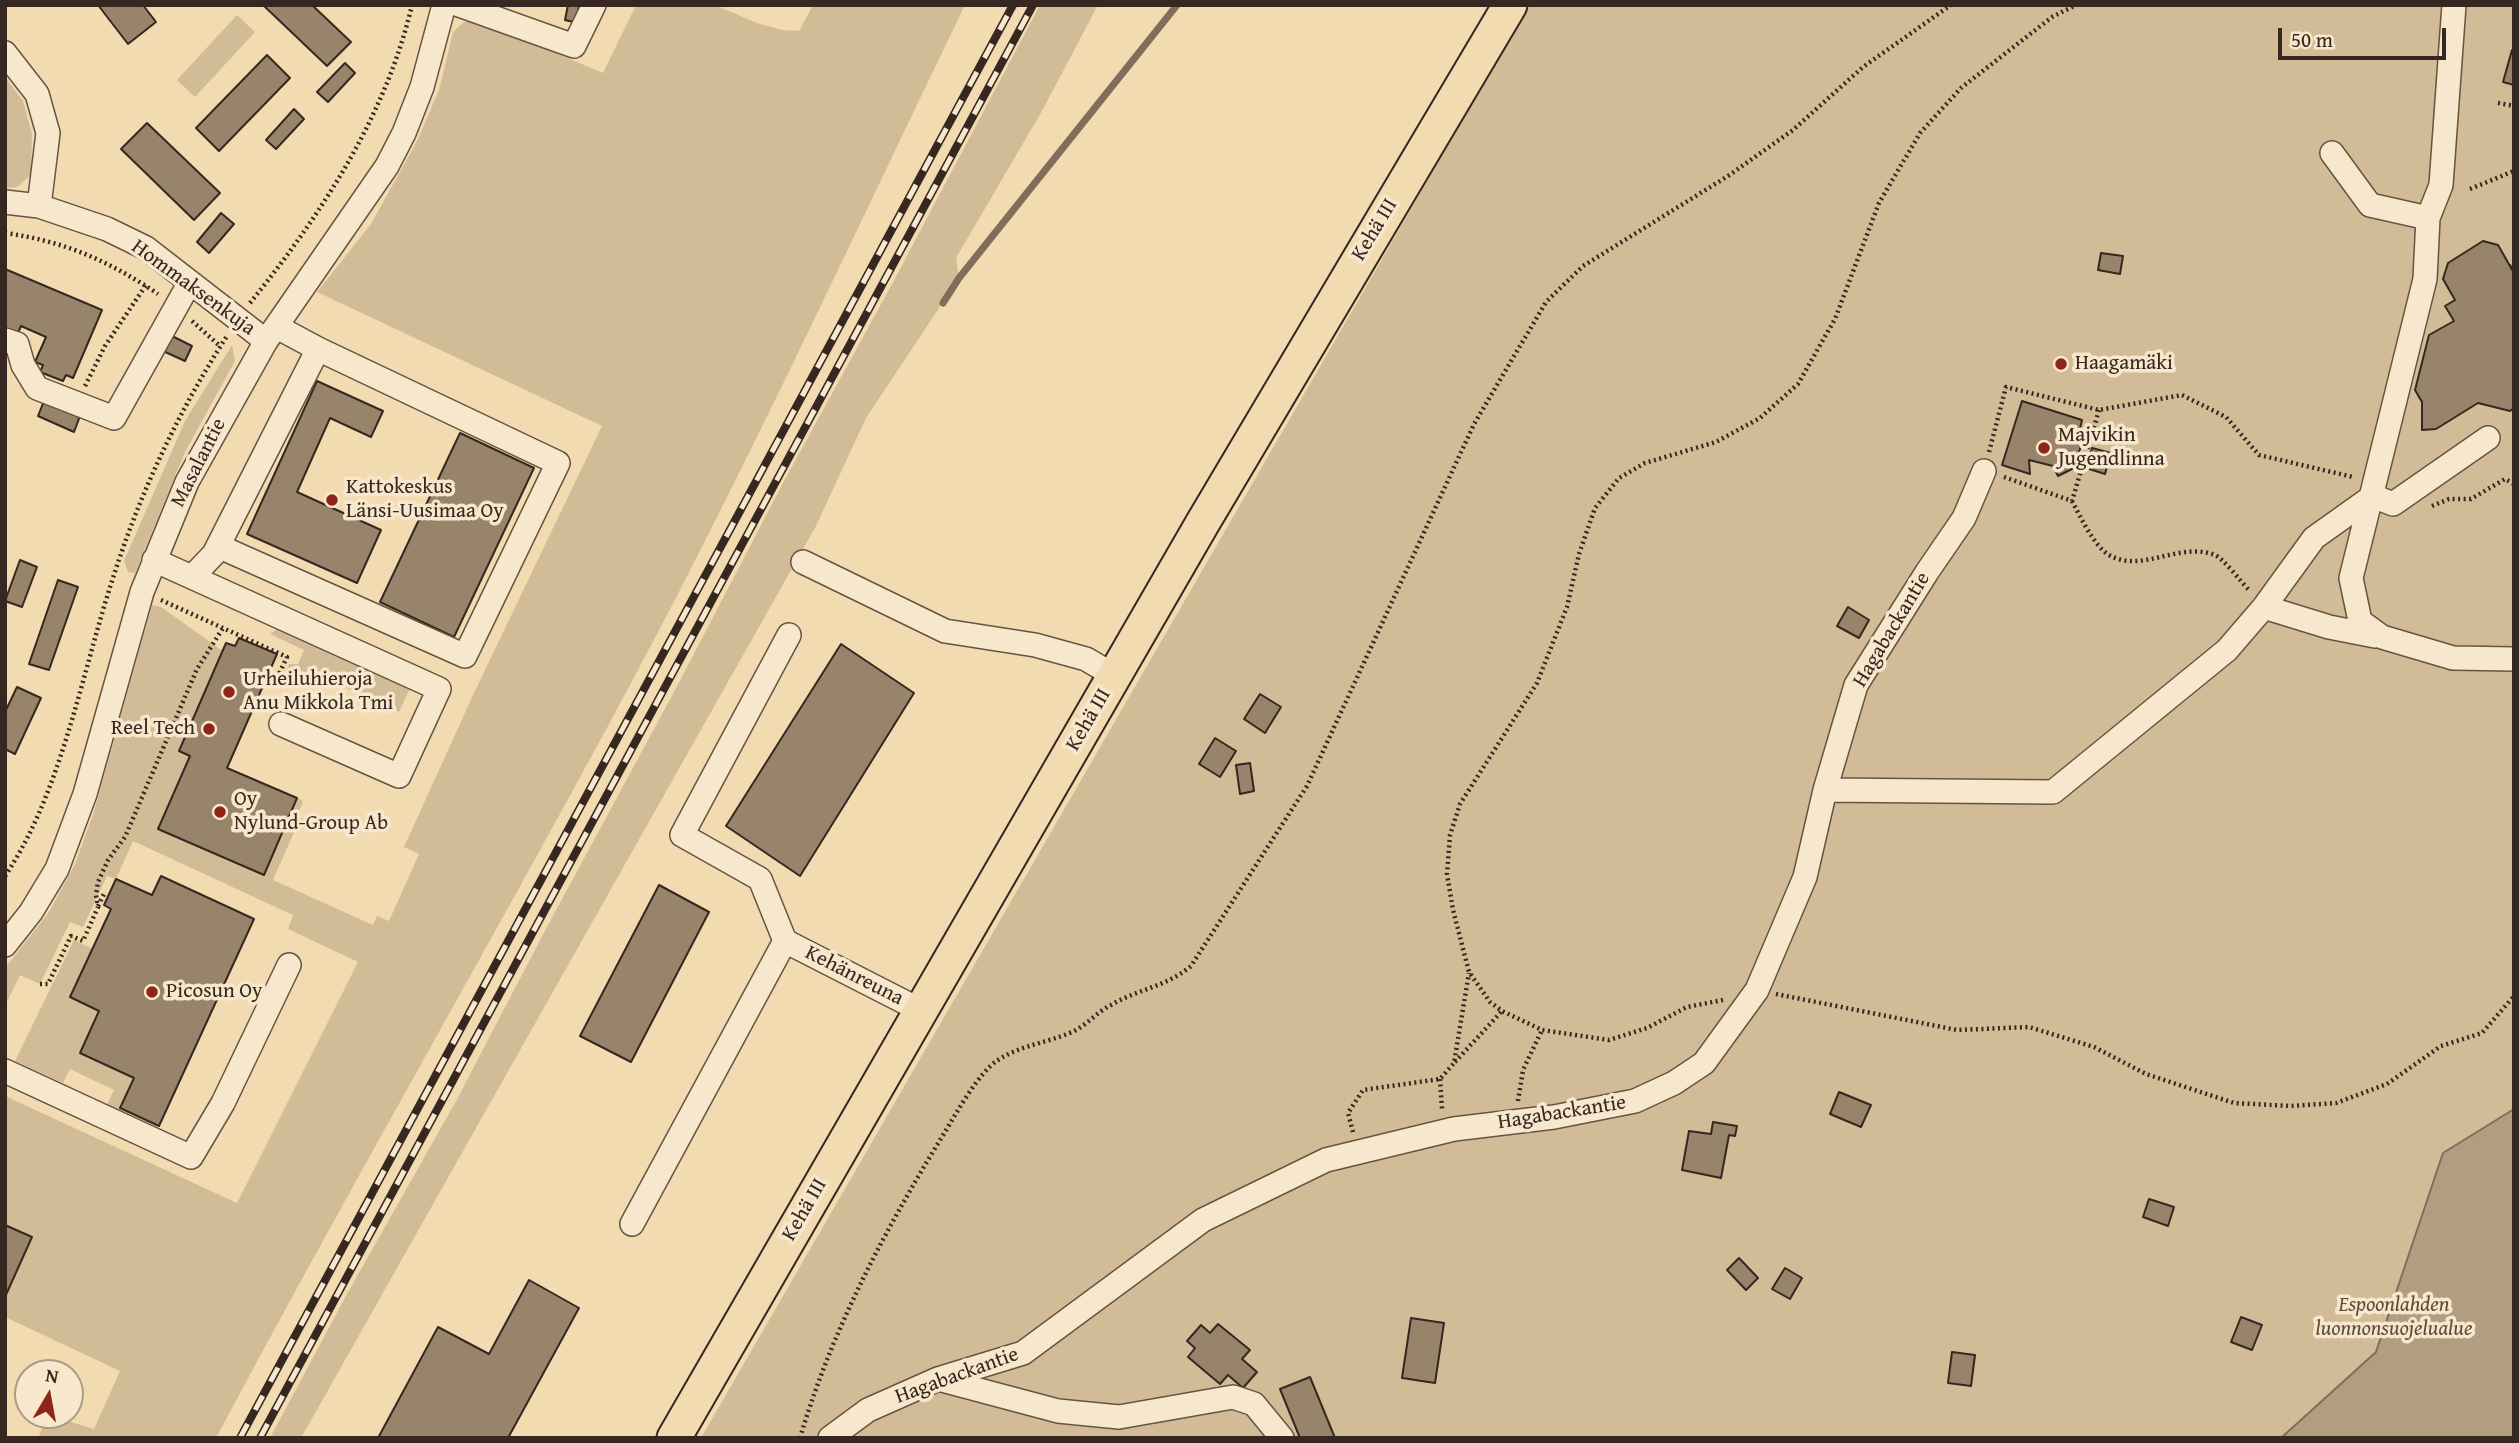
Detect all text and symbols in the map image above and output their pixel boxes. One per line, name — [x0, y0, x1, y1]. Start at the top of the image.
scale bar — [2281, 14, 2449, 58]
text: 50 m — [2291, 24, 2333, 55]
street label: Kehä III — [1347, 194, 1403, 266]
street label: Hommaksenkuja — [126, 235, 260, 341]
place label: Haagamäki — [2075, 351, 2173, 377]
marker: Haagamäki — [2053, 356, 2069, 372]
street label: Masalantie — [166, 414, 232, 512]
place label: Majvikin Jugendlinna — [2058, 423, 2165, 473]
marker: Majvikin Jugendlinna — [2036, 440, 2052, 456]
place label: Kattokeskus Länsi-Uusimaa Oy — [346, 475, 504, 525]
marker: Kattokeskus Länsi-Uusimaa Oy — [324, 492, 340, 508]
street label: Hagabackantie — [1848, 568, 1936, 692]
place label: Urheiluhieroja Anu Mikkola Tmi — [243, 667, 394, 717]
marker: Urheiluhieroja Anu Mikkola Tmi — [221, 684, 237, 700]
street label: Kehä III — [1061, 684, 1117, 756]
place label: Reel Tech — [111, 716, 195, 742]
marker: Reel Tech — [201, 721, 217, 737]
place label: Oy Nylund-Group Ab — [234, 787, 388, 837]
marker: Oy Nylund-Group Ab — [212, 804, 228, 820]
street label: Kehänreuna — [801, 940, 907, 1012]
place label: Picosun Oy — [166, 979, 263, 1005]
marker: Picosun Oy — [144, 984, 160, 1000]
street label: Hagabackantie — [1496, 1090, 1628, 1136]
street label: Kehä III — [777, 1174, 833, 1246]
park label: Espoonlahden luonnonsuojelualue — [2316, 1293, 2472, 1343]
street label: Hagabackantie — [892, 1342, 1022, 1410]
north arrow — [14, 1359, 84, 1429]
text: N — [44, 1360, 61, 1390]

